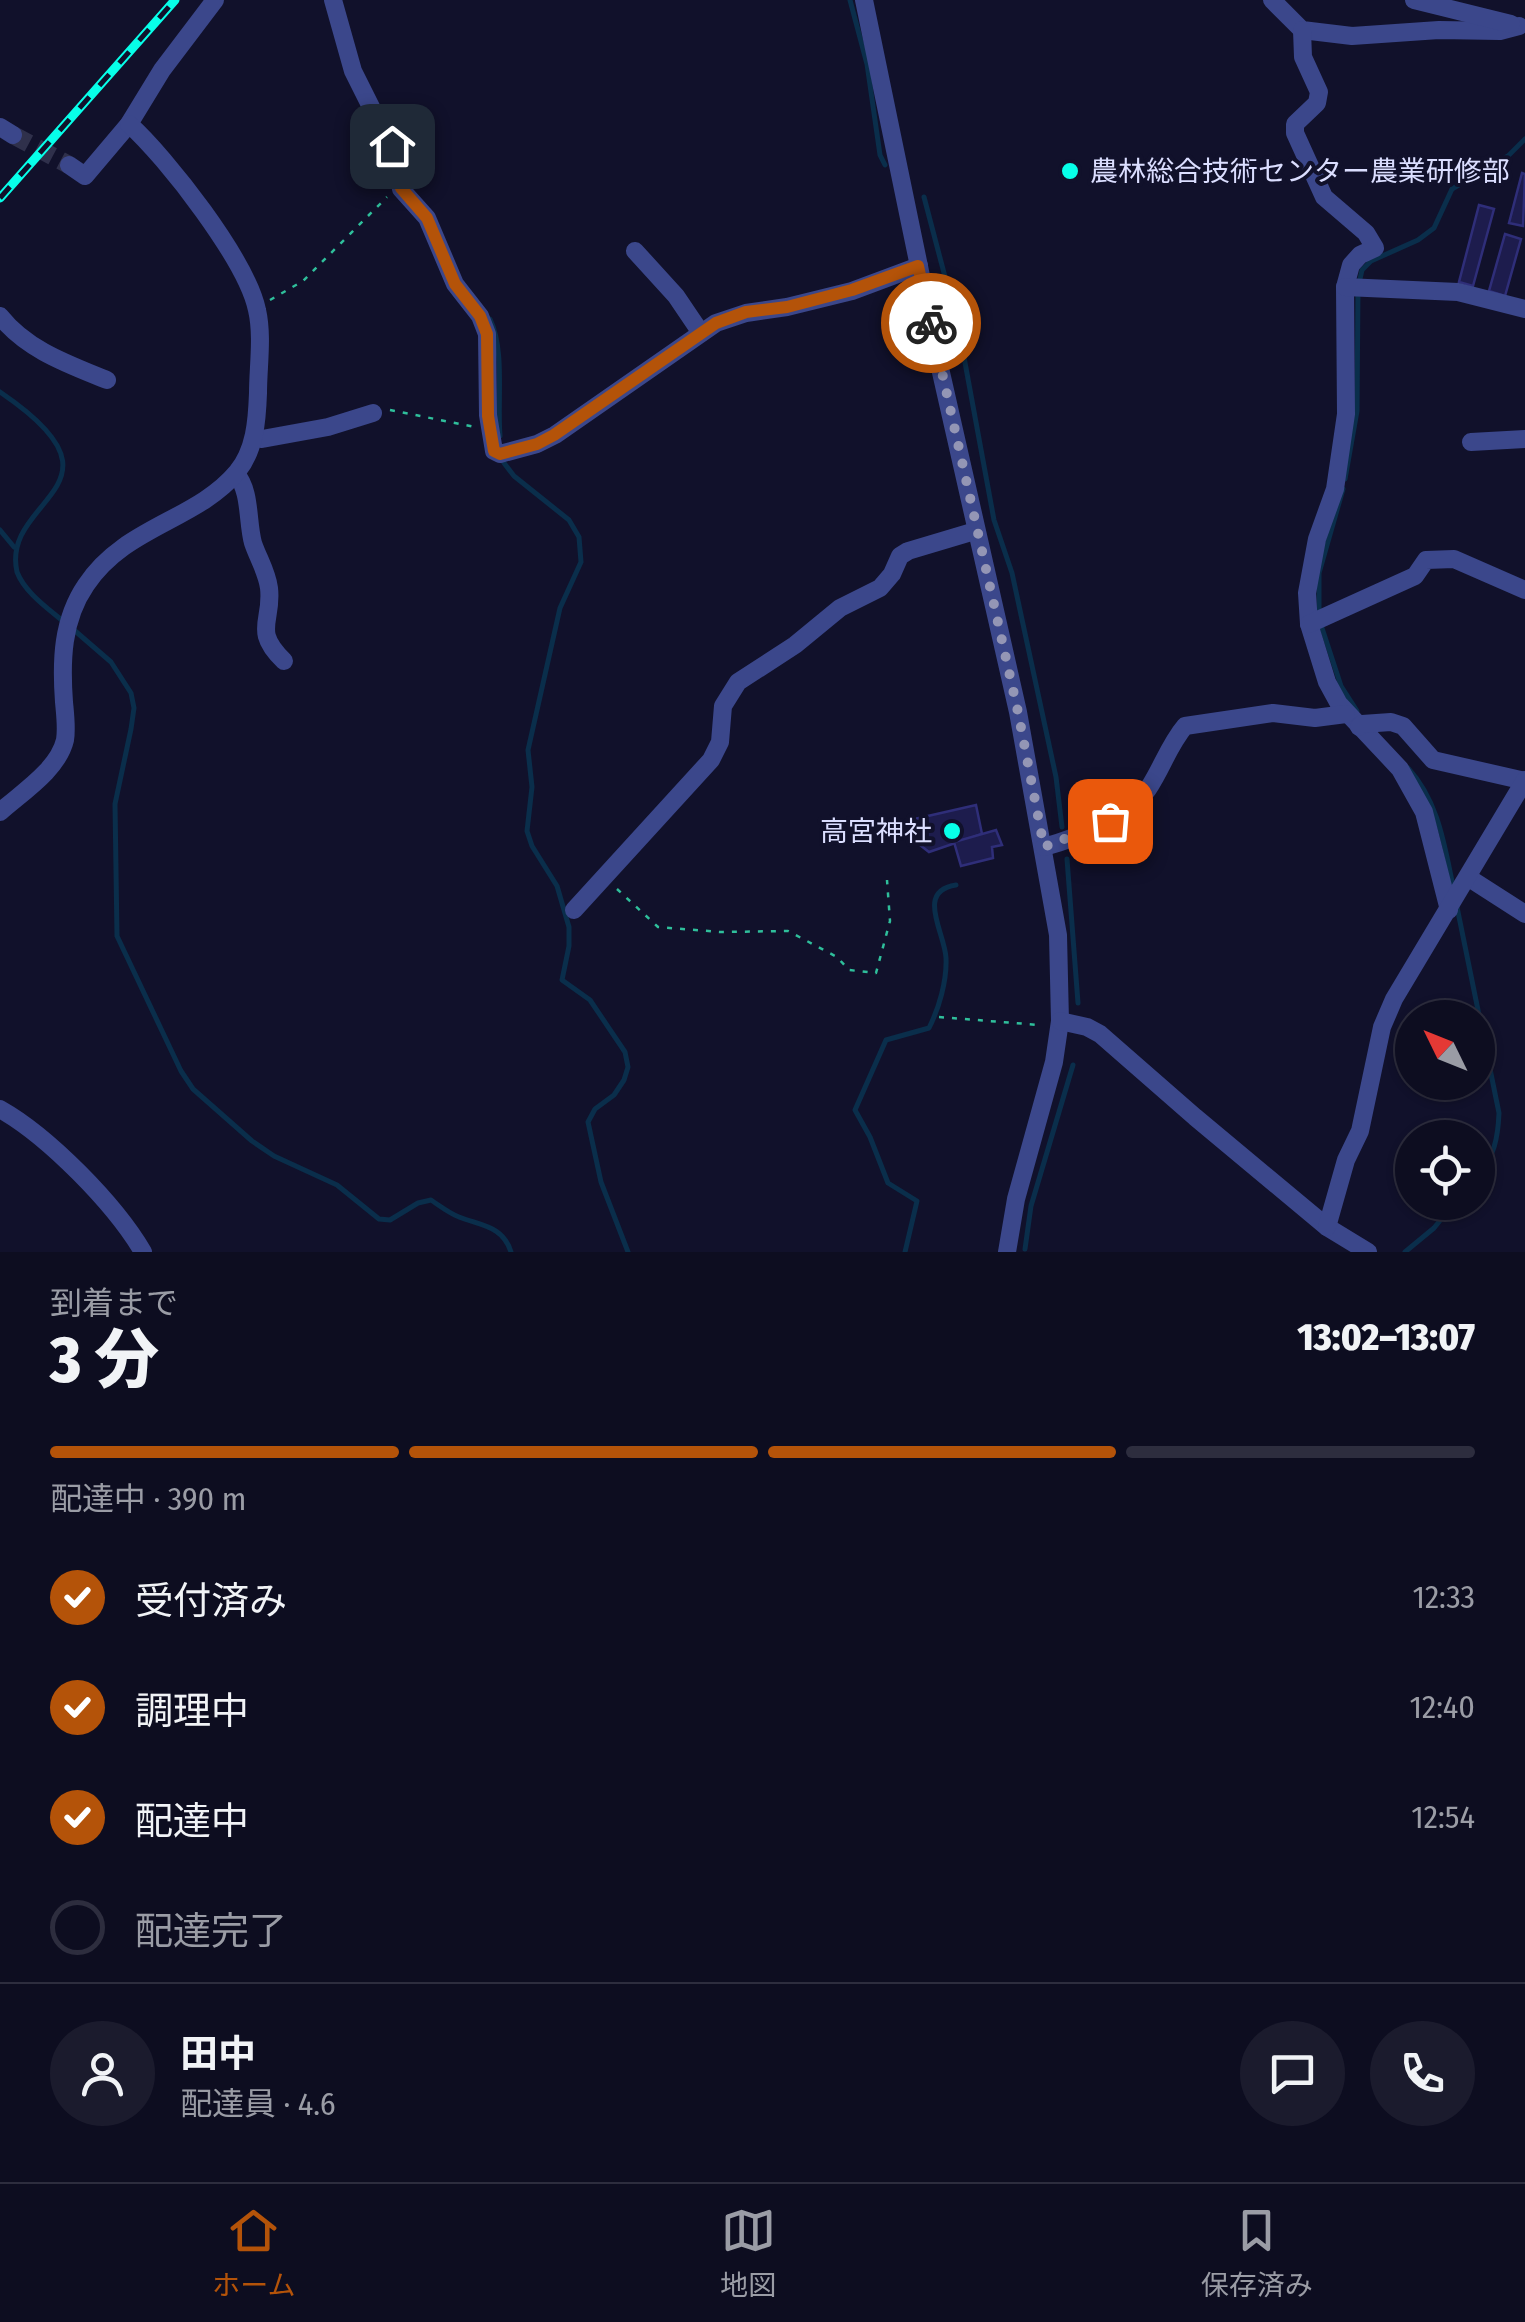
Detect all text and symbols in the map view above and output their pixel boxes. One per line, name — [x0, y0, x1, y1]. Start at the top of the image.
pin — [350, 104, 435, 189]
icon: home — [365, 119, 420, 174]
place label: 農林総合技術センター農業研修部 — [1090, 155, 1510, 188]
marker: 農林総合技術センター農業研修部 — [1059, 160, 1081, 182]
courier — [881, 273, 981, 373]
icon: bike — [904, 296, 959, 351]
pin — [1068, 779, 1153, 864]
icon: bag — [1083, 794, 1138, 849]
place label: 高宮神社 — [820, 815, 932, 848]
marker: 高宮神社 — [941, 820, 963, 842]
north arrow — [1395, 1000, 1495, 1100]
map controls — [1395, 1000, 1495, 1220]
button: locate — [1395, 1120, 1495, 1220]
text: 到着まで — [50, 1284, 178, 1322]
text: 13:02–13:07 — [1297, 1314, 1475, 1360]
text: 3 分 — [50, 1321, 159, 1399]
text: 配達中 · 390 m — [50, 1480, 246, 1518]
icon: check — [50, 1570, 105, 1625]
text: 受付済み — [135, 1578, 287, 1624]
text: 12:33 — [1412, 1578, 1475, 1616]
icon: check — [50, 1680, 105, 1735]
text: 調理中 — [135, 1688, 249, 1734]
text: 12:40 — [1410, 1688, 1475, 1726]
icon: check — [50, 1790, 105, 1845]
text: 配達中 — [135, 1798, 249, 1844]
text: 12:54 — [1411, 1798, 1475, 1836]
text: 配達完了 — [135, 1908, 287, 1954]
button: person — [50, 2021, 155, 2126]
button: chat — [1240, 2021, 1345, 2126]
button: phone — [1370, 2021, 1475, 2126]
text: 田中 — [180, 2031, 256, 2077]
text: 配達員 · 4.6 — [180, 2085, 336, 2123]
tab: ホーム — [212, 2203, 295, 2303]
tab: 地図 — [720, 2203, 776, 2303]
tab: 保存済み — [1201, 2203, 1313, 2303]

